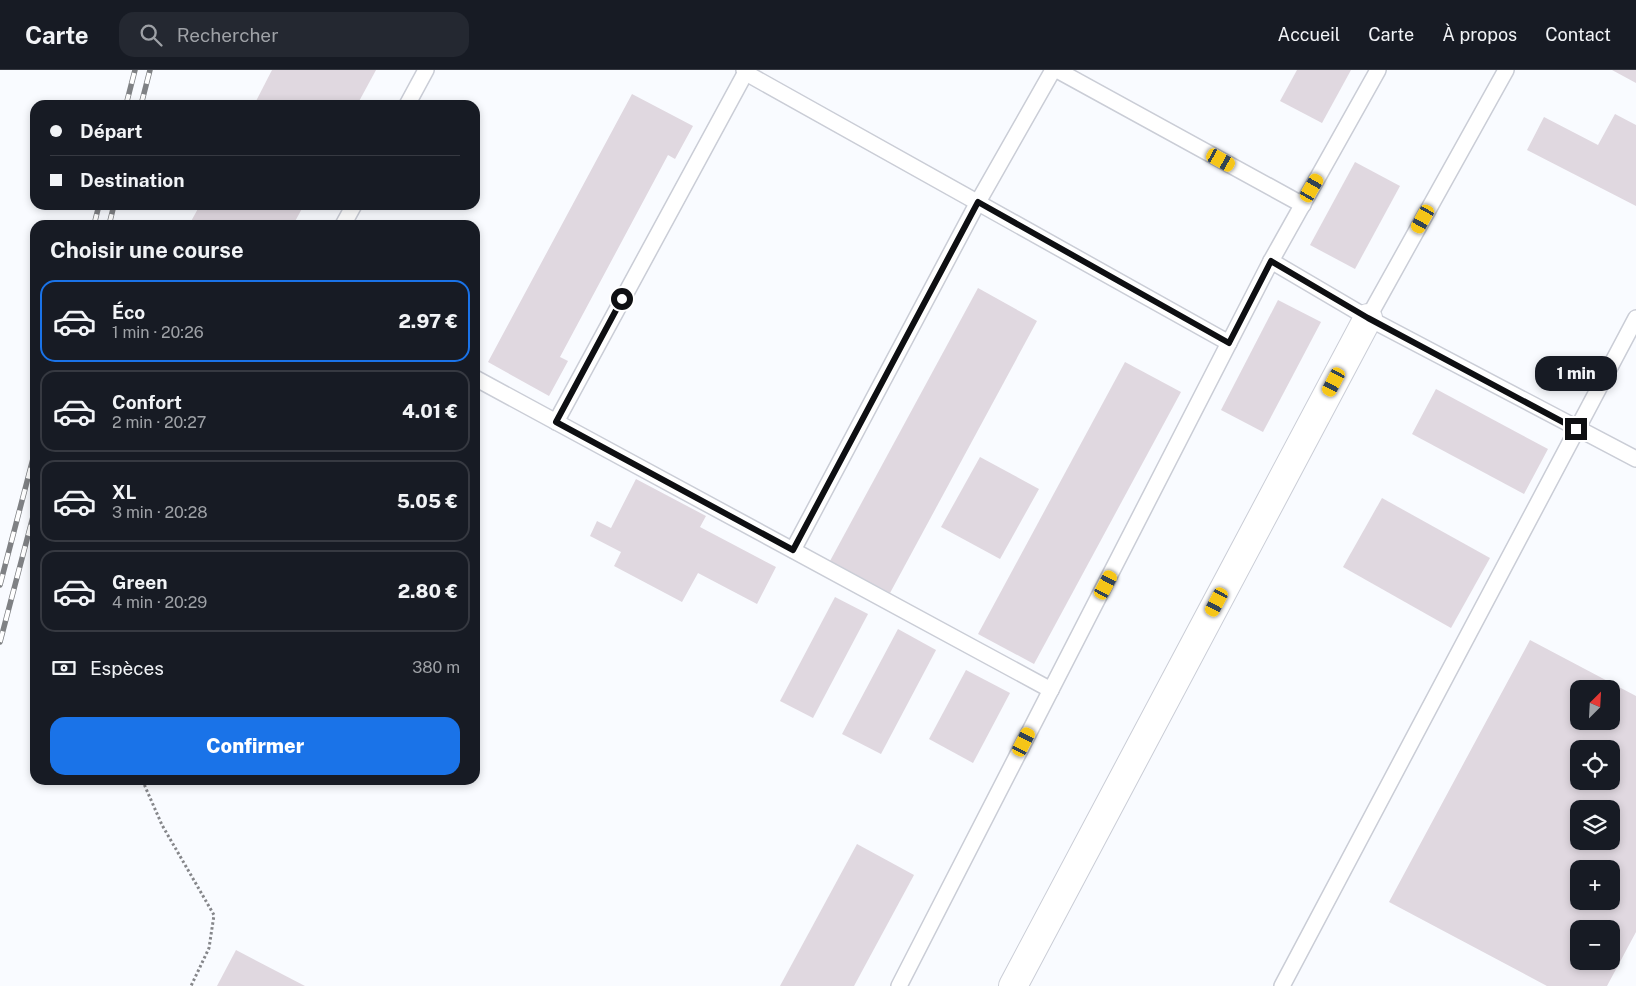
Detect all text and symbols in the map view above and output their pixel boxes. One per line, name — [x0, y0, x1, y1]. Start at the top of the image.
search box — [119, 12, 469, 57]
text: Carte — [25, 21, 89, 49]
icon: search — [137, 21, 165, 49]
text: Rechercher — [177, 24, 279, 46]
text: Accueil — [1278, 24, 1340, 45]
text: Carte — [1368, 24, 1414, 45]
text: À propos — [1442, 24, 1517, 45]
text: Contact — [1545, 24, 1611, 45]
text: Départ — [80, 120, 143, 142]
car — [1204, 146, 1237, 174]
text: Destination — [80, 169, 184, 191]
car — [1298, 171, 1325, 205]
car — [1409, 202, 1436, 236]
text: Choisir une course — [50, 237, 244, 263]
route start — [611, 288, 633, 310]
icon: car — [52, 299, 97, 344]
text: Éco — [112, 301, 145, 323]
text: 2.97 € — [398, 310, 458, 332]
text: 1 min · 20:26 — [112, 323, 204, 342]
callout: 1 min — [1535, 356, 1617, 392]
text: 1 min — [1556, 364, 1596, 383]
car — [1320, 365, 1347, 399]
icon: car — [52, 389, 97, 434]
text: Confort — [112, 391, 182, 413]
text: 4.01 € — [402, 400, 458, 422]
text: 2 min · 20:27 — [112, 413, 206, 432]
route end — [1565, 418, 1587, 440]
icon: car — [52, 479, 97, 524]
text: XL — [112, 481, 137, 503]
text: 5.05 € — [397, 490, 458, 512]
text: 3 min · 20:28 — [112, 503, 208, 522]
car — [1092, 568, 1119, 602]
icon: car — [52, 569, 97, 614]
text: Green — [112, 571, 167, 593]
text: 2.80 € — [398, 580, 458, 602]
car — [1203, 585, 1230, 619]
text: 4 min · 20:29 — [112, 593, 207, 612]
icon: cash — [50, 654, 78, 682]
text: Espèces — [90, 657, 164, 679]
text: 380 m — [412, 658, 460, 677]
north arrow — [1570, 680, 1620, 730]
map controls — [1570, 680, 1620, 970]
button: Confirmer — [50, 717, 460, 775]
car — [1010, 725, 1037, 759]
button: locate — [1570, 740, 1620, 790]
button: layers — [1570, 800, 1620, 850]
button: + — [1570, 860, 1620, 910]
button: − — [1570, 920, 1620, 970]

